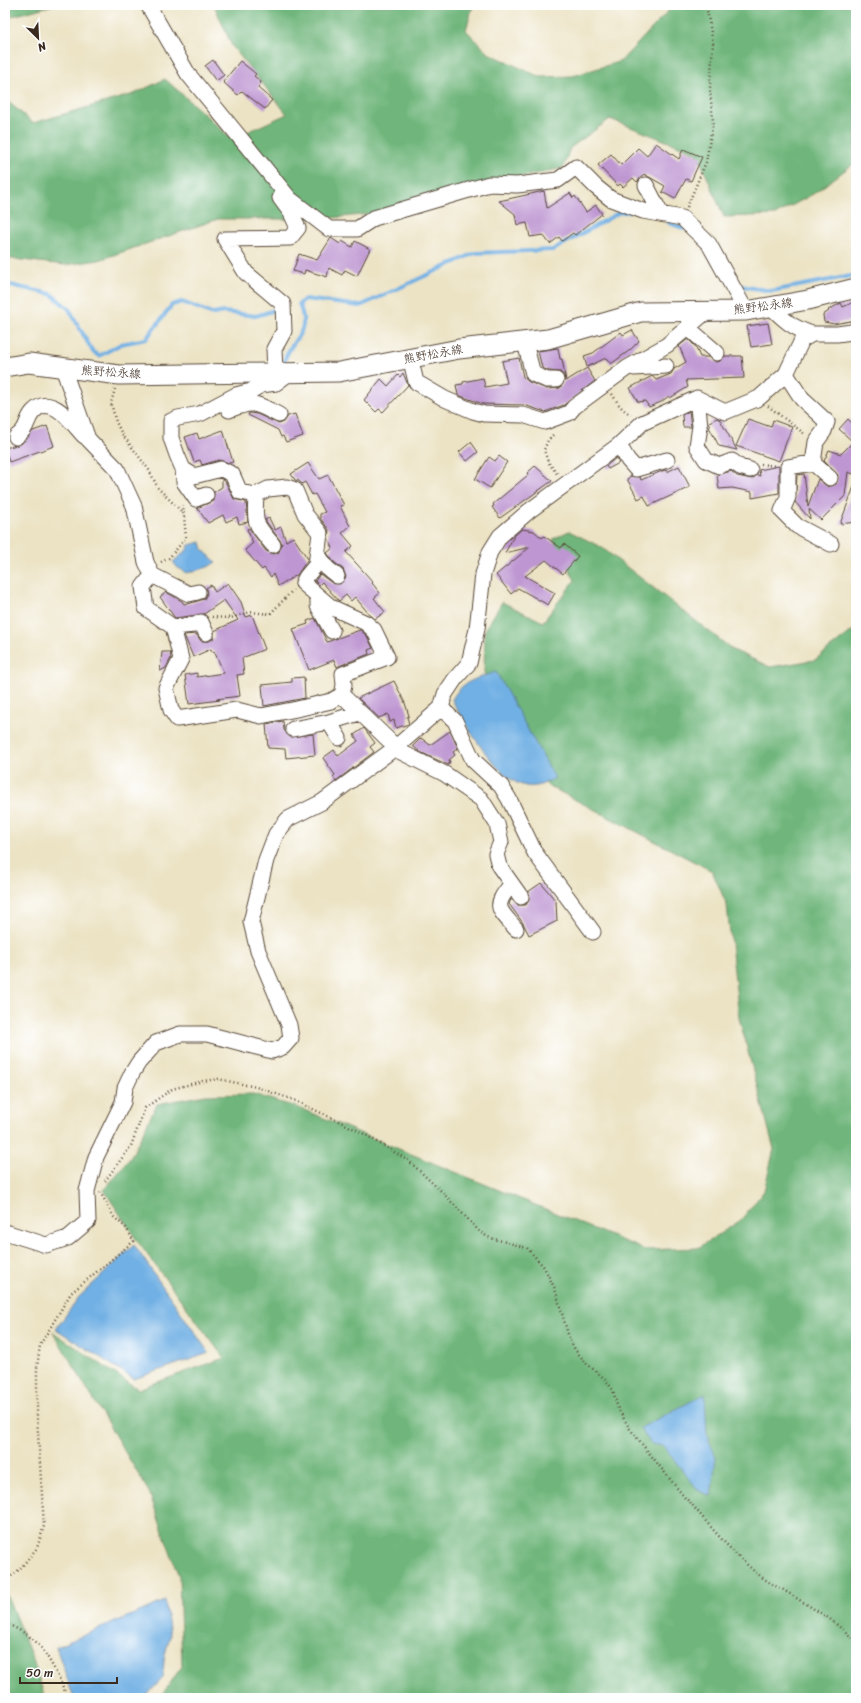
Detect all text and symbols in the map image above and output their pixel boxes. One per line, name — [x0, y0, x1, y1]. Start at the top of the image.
north arrow — [18, 18, 58, 58]
text: N — [34, 36, 50, 57]
street label: 熊野松永線 — [732, 291, 794, 321]
street label: 熊野松永線 — [402, 338, 464, 370]
street label: 熊野松永線 — [80, 359, 142, 385]
scale bar — [20, 1659, 117, 1685]
text: 50 m — [26, 1662, 53, 1684]

